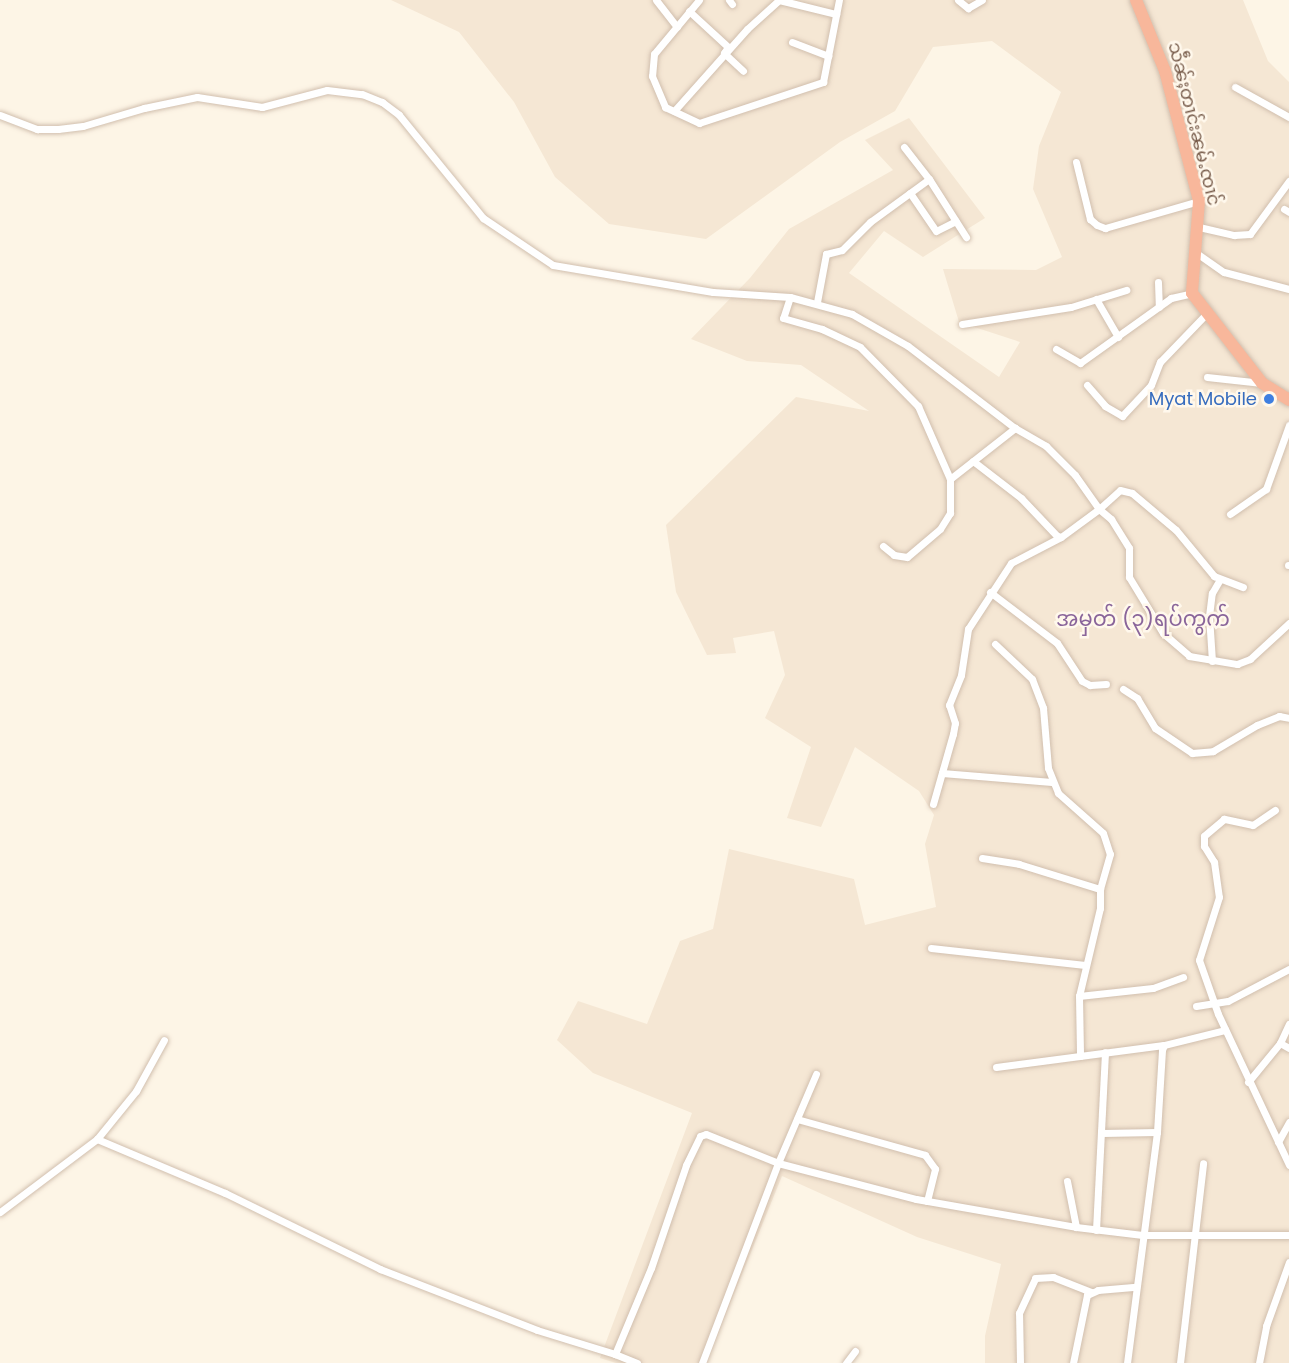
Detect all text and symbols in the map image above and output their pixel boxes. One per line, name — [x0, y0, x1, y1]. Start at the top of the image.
street label: သဵၼ်ႈတၢင်းၼမ်ႉၸၢင် — [1163, 40, 1225, 208]
place label: Myat Mobile — [1149, 388, 1257, 410]
marker: Myat Mobile — [1262, 392, 1276, 406]
district label: အမှတ် (၃)ရပ်ကွက် — [1056, 606, 1230, 632]

